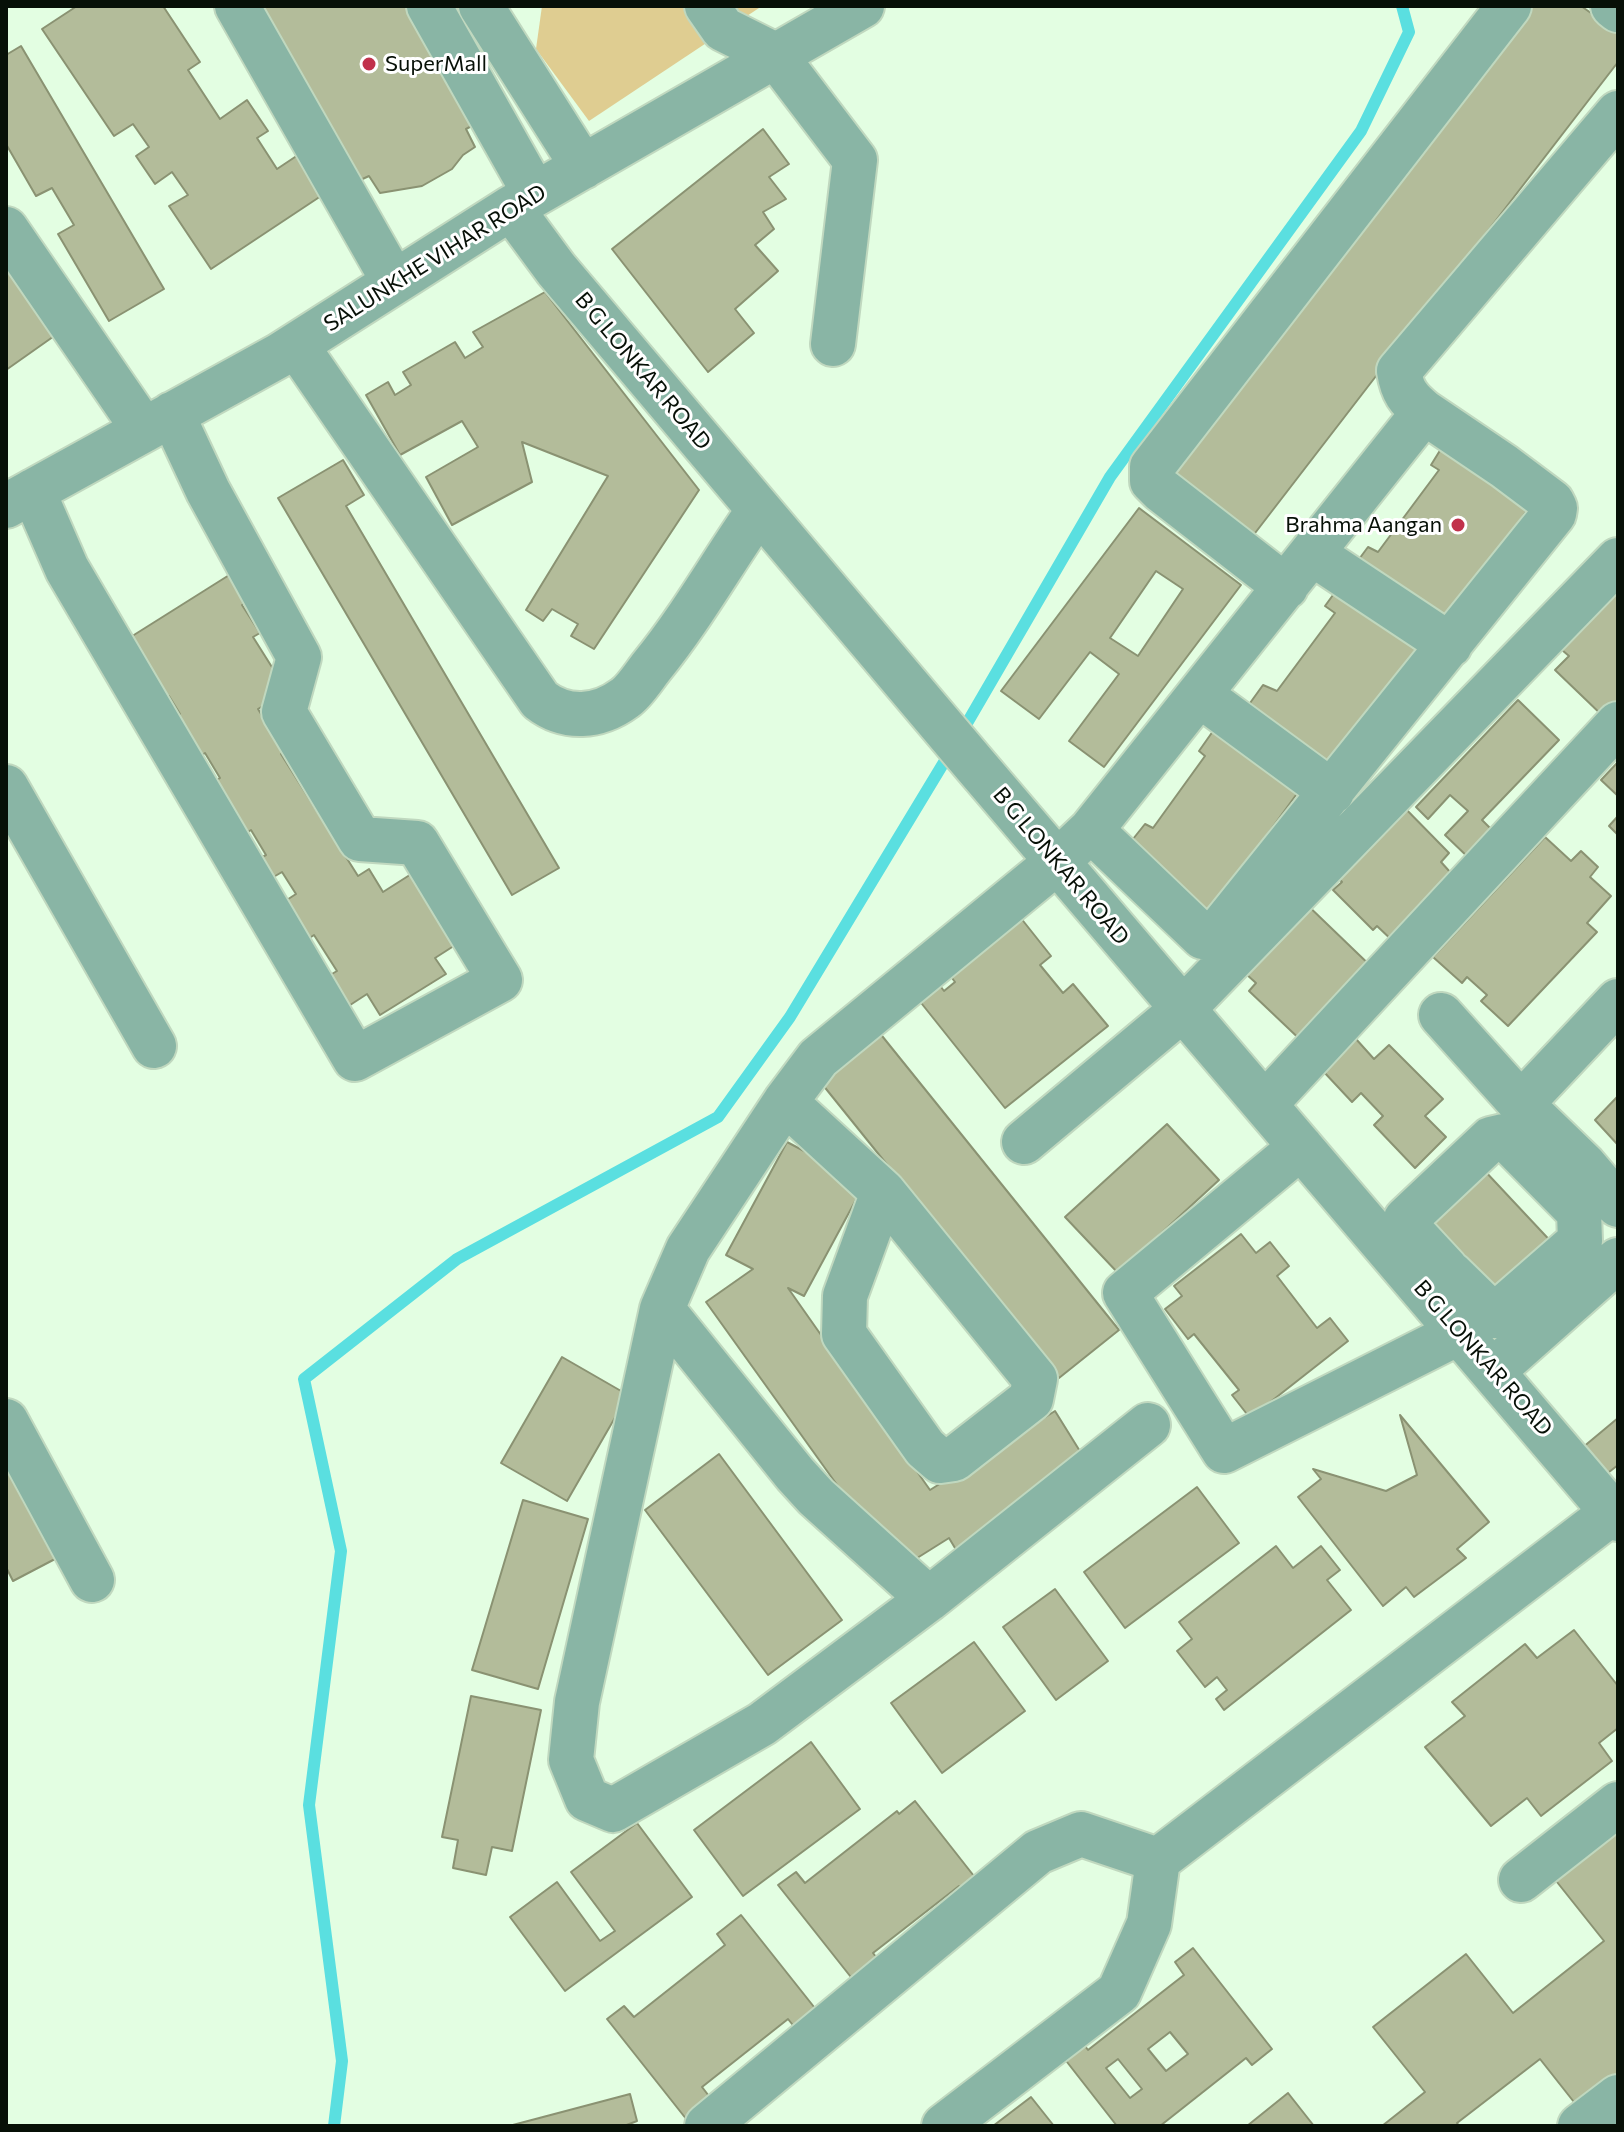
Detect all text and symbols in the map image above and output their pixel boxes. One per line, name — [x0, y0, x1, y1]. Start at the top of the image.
place label: SuperMall — [385, 51, 487, 77]
marker: SuperMall — [360, 55, 378, 73]
street label: SALUNKHE VIHAR ROAD — [319, 179, 551, 337]
street label: B G LONKAR ROAD — [569, 287, 717, 455]
place label: Brahma Aangan — [1285, 512, 1442, 538]
marker: Brahma Aangan — [1449, 516, 1467, 534]
street label: B G LONKAR ROAD — [987, 782, 1135, 950]
street label: B G LONKAR ROAD — [1408, 1275, 1558, 1441]

